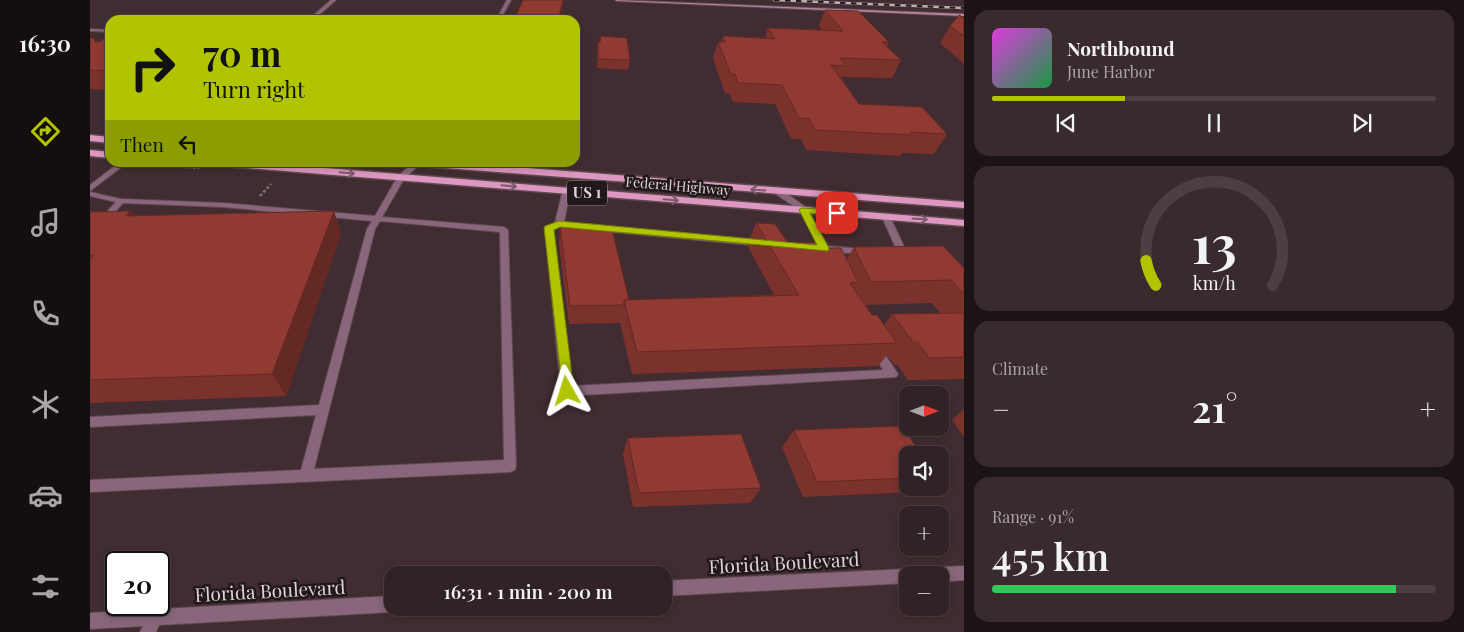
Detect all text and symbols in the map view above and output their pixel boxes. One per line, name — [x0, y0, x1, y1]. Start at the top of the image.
text: 16:30 — [19, 28, 71, 58]
text: 70 m — [203, 29, 281, 76]
icon: right — [120, 35, 185, 100]
text: Northbound — [1067, 35, 1175, 61]
text: June Harbor — [1067, 61, 1155, 82]
text: Turn right — [203, 74, 305, 104]
icon: previous — [1052, 109, 1080, 137]
icon: pause — [1200, 109, 1228, 137]
icon: next — [1348, 109, 1376, 137]
icon: directions — [28, 114, 63, 149]
icon: left — [174, 130, 202, 158]
text: Then — [120, 131, 164, 157]
one-way arrow — [338, 169, 354, 178]
street label: Federal Highway — [625, 171, 731, 200]
road number: US 1 — [567, 180, 607, 206]
one-way arrow — [500, 182, 516, 191]
one-way arrow — [751, 185, 767, 194]
pin — [816, 192, 858, 234]
one-way arrow — [662, 195, 678, 204]
icon: arrive — [823, 199, 851, 227]
icon: music — [28, 205, 63, 240]
text: 13 — [1192, 208, 1236, 277]
one-way arrow — [912, 215, 928, 224]
text: km/h — [1193, 271, 1236, 294]
icon: phone — [28, 296, 63, 331]
text: Climate — [992, 358, 1048, 379]
position arrow — [540, 364, 592, 416]
text: 21° — [1192, 382, 1238, 433]
north arrow — [899, 386, 949, 436]
map controls — [899, 386, 949, 616]
icon: climate — [28, 387, 63, 422]
text: − — [992, 390, 1010, 427]
text: + — [1420, 390, 1436, 427]
button: sound — [899, 446, 949, 496]
icon: car — [28, 478, 63, 513]
button: + — [899, 506, 949, 556]
text: Range · 91% — [992, 506, 1074, 527]
text: 455 km — [992, 530, 1109, 581]
street label: Florida Boulevard — [708, 545, 860, 579]
speed limit sign: 20 — [105, 551, 170, 616]
button: − — [899, 566, 949, 616]
icon: filters — [28, 569, 63, 604]
street label: Florida Boulevard — [194, 573, 346, 607]
text: 16:31 · 1 min · 200 m — [443, 578, 613, 604]

